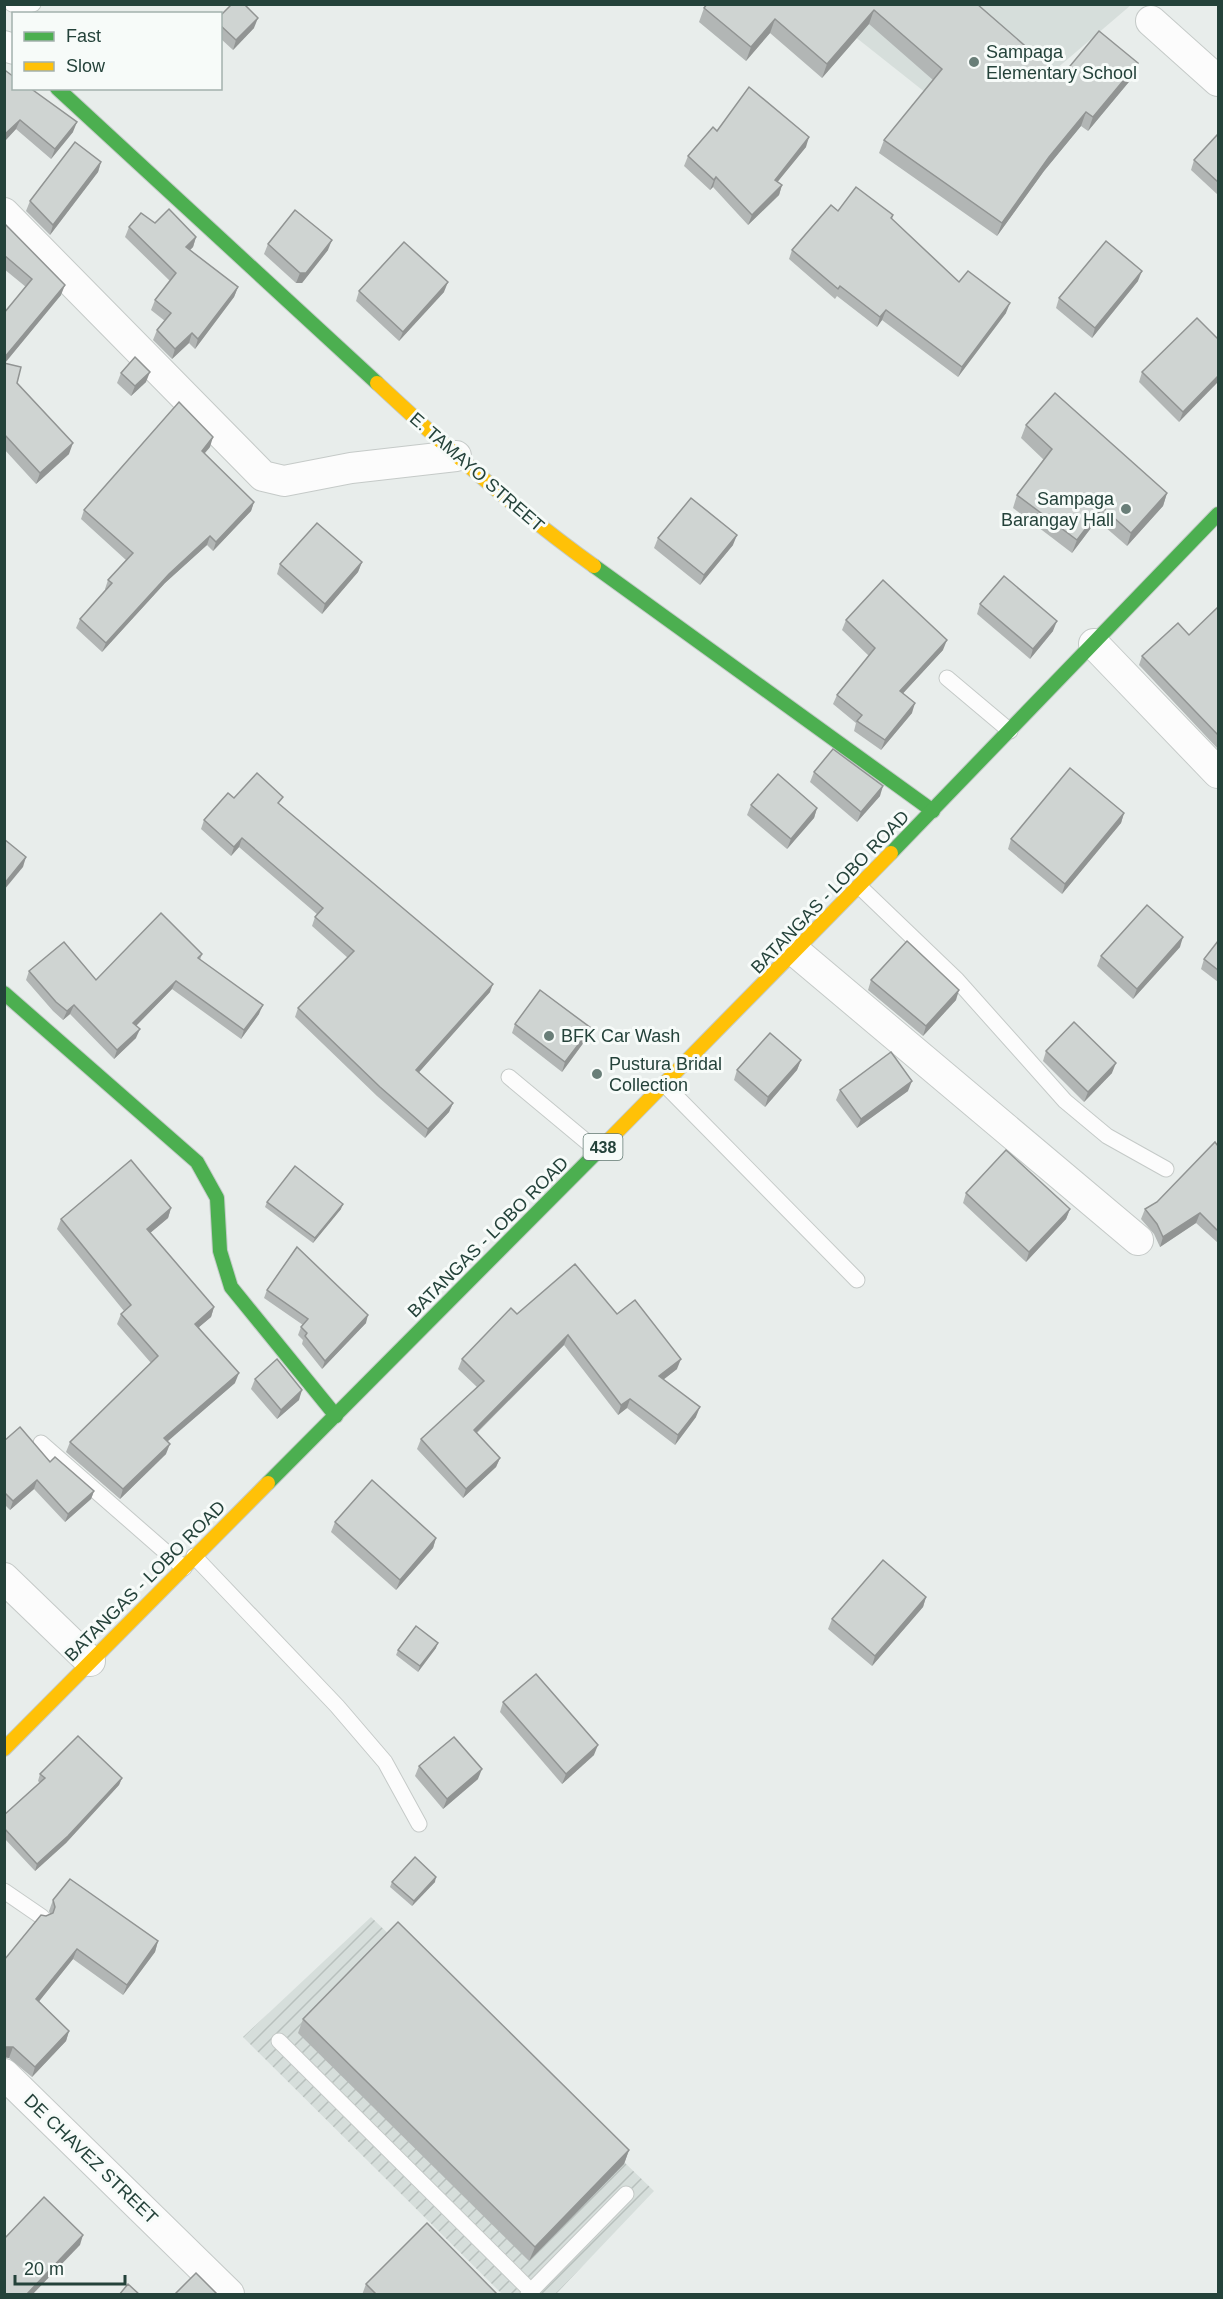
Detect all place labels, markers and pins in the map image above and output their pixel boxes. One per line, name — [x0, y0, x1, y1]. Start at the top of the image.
place label: Sampaga Elementary School — [986, 42, 1137, 83]
marker: Sampaga Elementary School — [967, 55, 981, 69]
place label: Sampaga Barangay Hall — [1001, 489, 1115, 530]
marker: Sampaga Barangay Hall — [1119, 502, 1133, 516]
place label: BFK Car Wash — [561, 1026, 680, 1046]
marker: BFK Car Wash — [542, 1029, 556, 1043]
place label: Pustura Bridal Collection — [609, 1054, 722, 1095]
marker: Pustura Bridal Collection — [590, 1067, 604, 1081]

